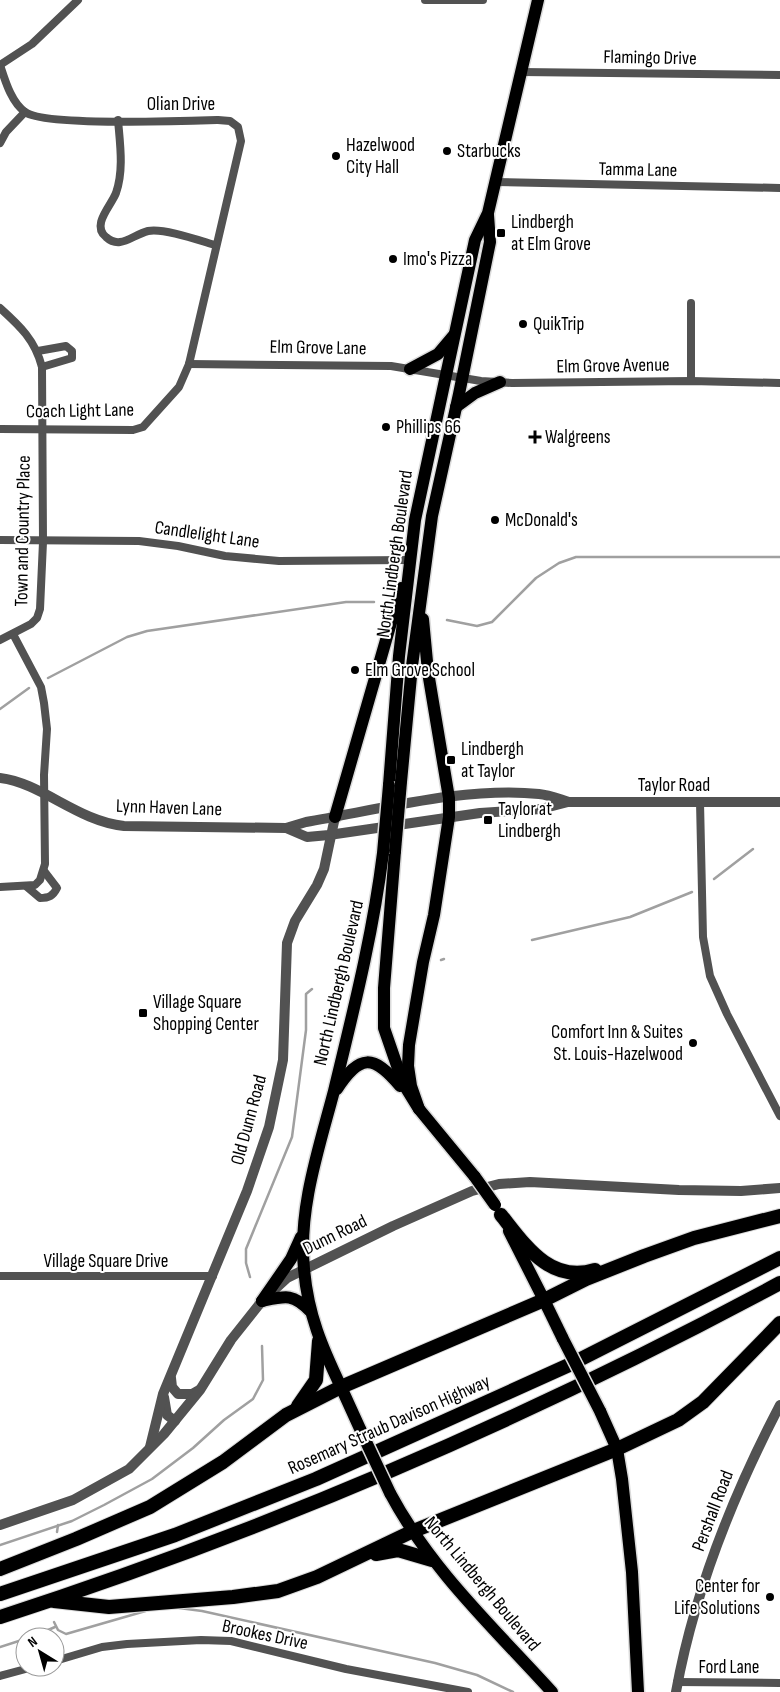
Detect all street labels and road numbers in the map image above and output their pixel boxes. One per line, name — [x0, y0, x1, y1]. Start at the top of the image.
street label: Flamingo Drive — [603, 46, 697, 70]
street label: Olian Drive — [147, 93, 215, 116]
street label: Tamma Lane — [598, 158, 678, 182]
street label: Elm Grove Lane — [269, 336, 367, 360]
street label: Elm Grove Avenue — [556, 354, 670, 378]
street label: Coach Light Lane — [26, 399, 134, 423]
street label: Town and Country Place — [10, 455, 36, 607]
street label: North Lindbergh Boulevard — [372, 469, 418, 639]
street label: Candlelight Lane — [153, 516, 261, 554]
street label: Taylor Road — [638, 774, 710, 797]
street label: Lynn Haven Lane — [116, 795, 222, 821]
street label: North Lindbergh Boulevard — [309, 898, 369, 1068]
street label: Old Dunn Road — [226, 1073, 272, 1167]
street label: Dunn Road — [299, 1210, 371, 1260]
street label: Village Square Drive — [44, 1250, 168, 1273]
street label: Rosemary Straub Davison Highway — [284, 1370, 494, 1480]
street label: Pershall Road — [687, 1467, 739, 1555]
street label: North Lindbergh Boulevard — [419, 1512, 545, 1656]
street label: Brookes Drive — [220, 1615, 310, 1655]
street label: Ford Lane — [698, 1656, 760, 1679]

